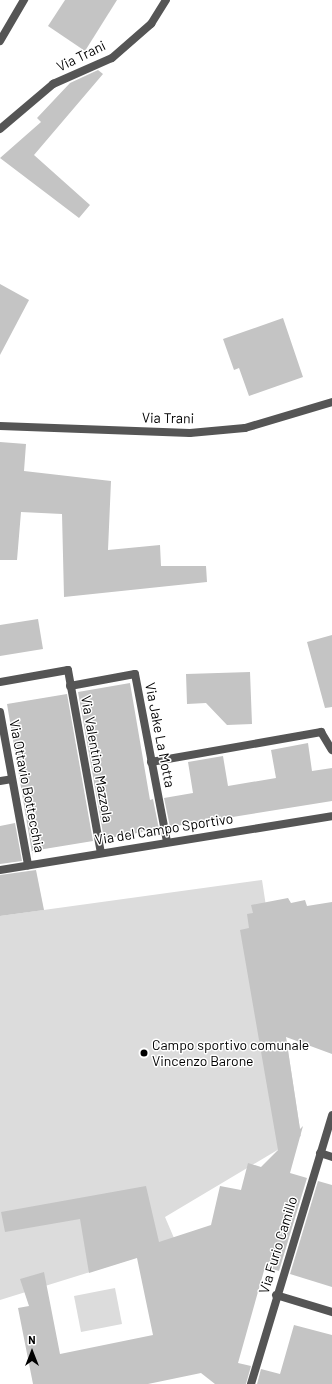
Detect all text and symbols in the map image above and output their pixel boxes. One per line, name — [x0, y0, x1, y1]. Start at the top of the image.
street label: Via Trani — [54, 37, 108, 75]
street label: Via Trani — [142, 409, 194, 427]
street label: Via Jake La Motta — [142, 681, 178, 789]
street label: Via Valentino Mazzola — [78, 694, 116, 824]
street label: Via Ottavio Bottecchia — [6, 718, 48, 854]
street label: Via del Campo Sportivo — [94, 810, 234, 848]
place label: Campo sportivo comunale Vincenzo Barone — [152, 1037, 309, 1070]
marker: Campo sportivo comunale Vincenzo Barone — [139, 1048, 149, 1058]
street label: Via Furio Camillo — [255, 1194, 301, 1296]
north arrow — [12, 1332, 52, 1372]
text: N — [28, 1333, 36, 1346]

